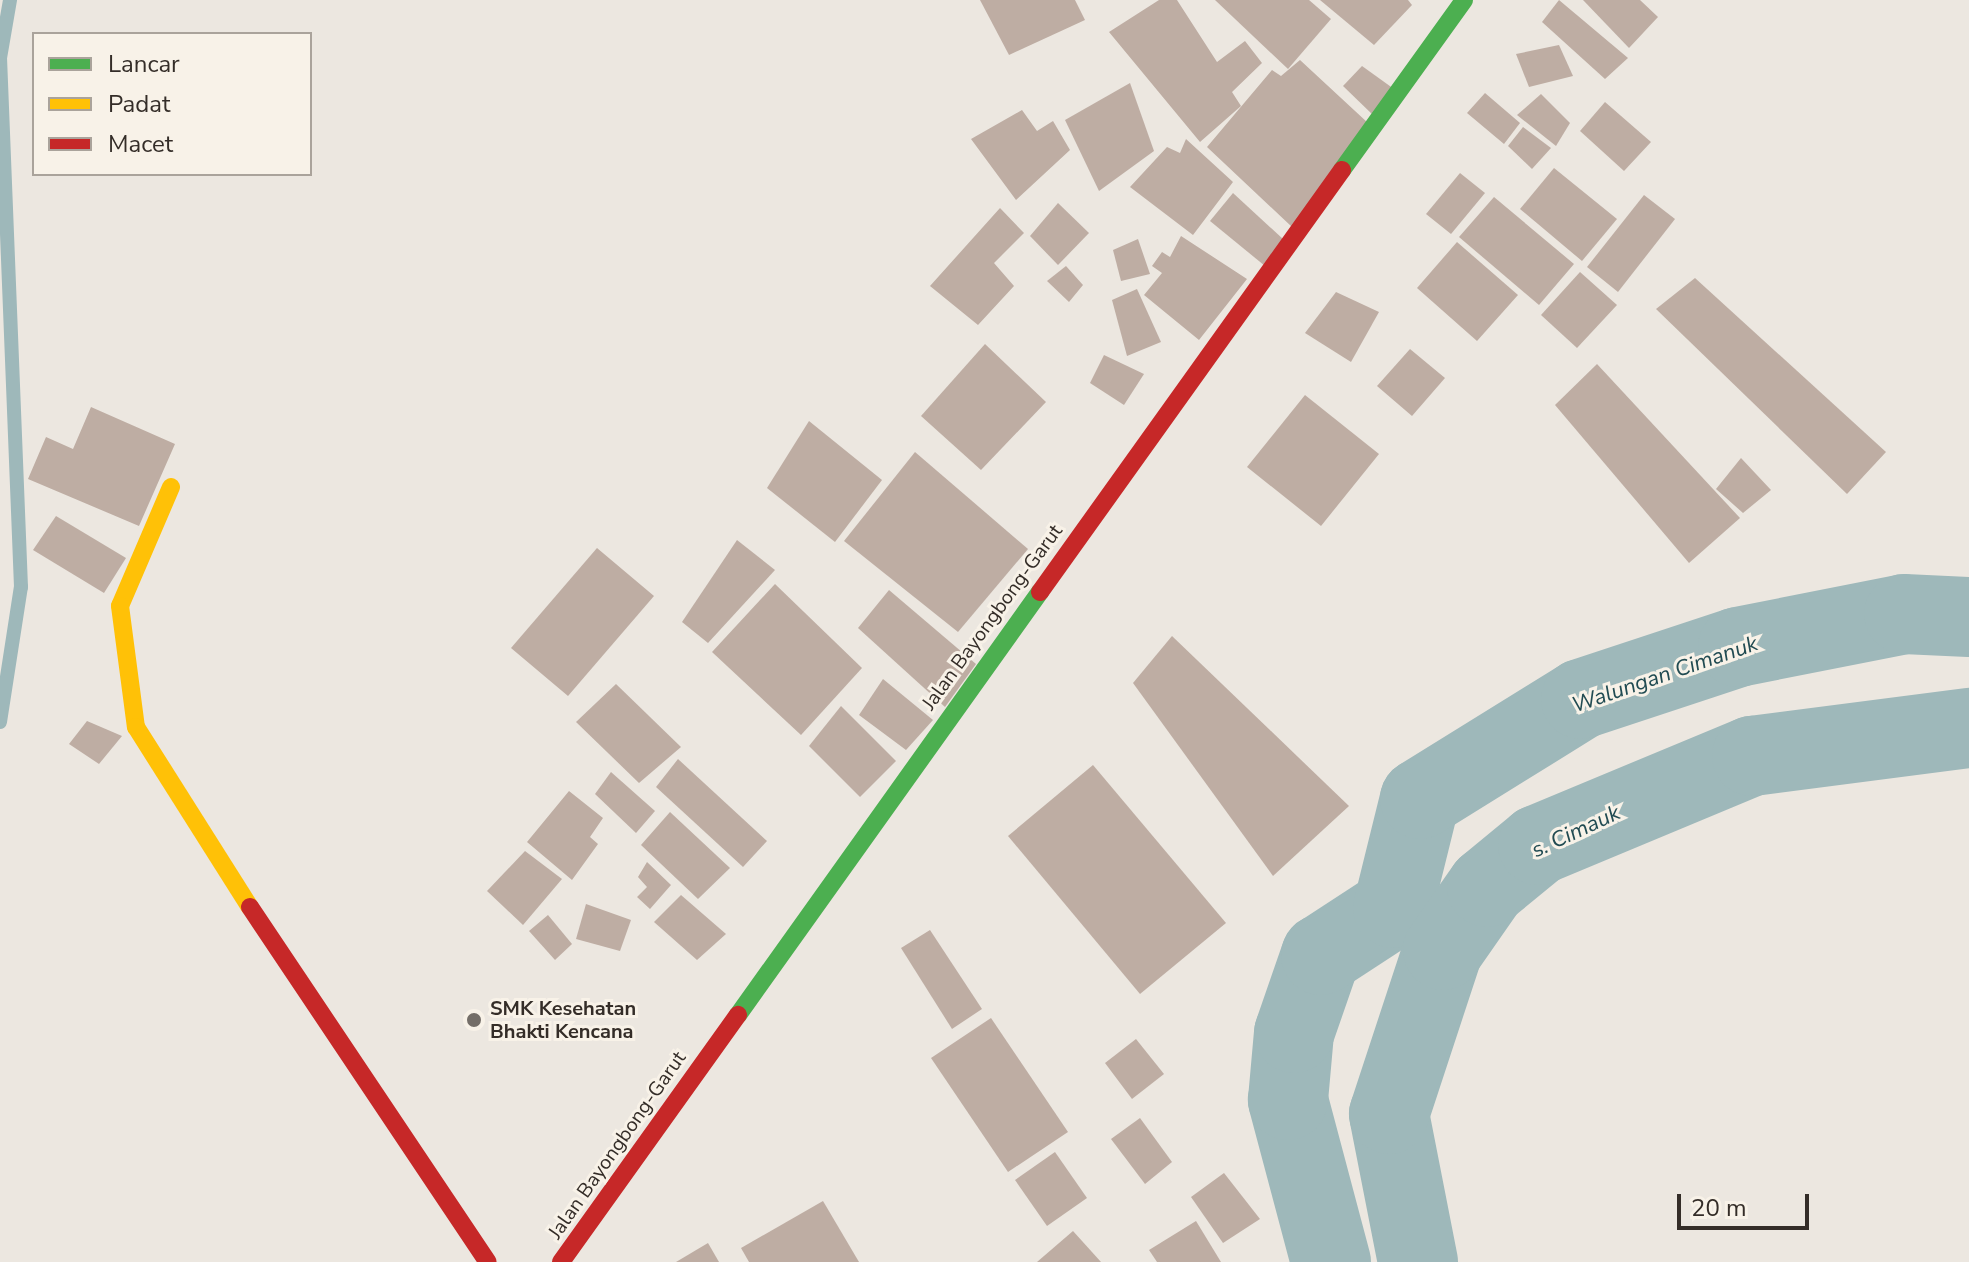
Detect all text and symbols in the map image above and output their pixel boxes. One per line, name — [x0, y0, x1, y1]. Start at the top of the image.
legend — [32, 32, 312, 176]
text: Lancar — [108, 48, 180, 80]
text: Padat — [108, 88, 170, 120]
text: Macet — [108, 128, 173, 160]
street label: Jalan Bayongbong-Garut — [917, 520, 1067, 714]
water label: Walungan Cimanuk — [1569, 631, 1761, 719]
water label: s. Cimauk — [1527, 800, 1625, 864]
place label: SMK Kesehatan Bhakti Kencana — [490, 996, 636, 1043]
marker: SMK Kesehatan Bhakti Kencana — [465, 1011, 483, 1029]
street label: Jalan Bayongbong-Garut — [543, 1047, 691, 1243]
scale bar — [1681, 1178, 1813, 1228]
text: 20 m — [1691, 1192, 1747, 1224]

